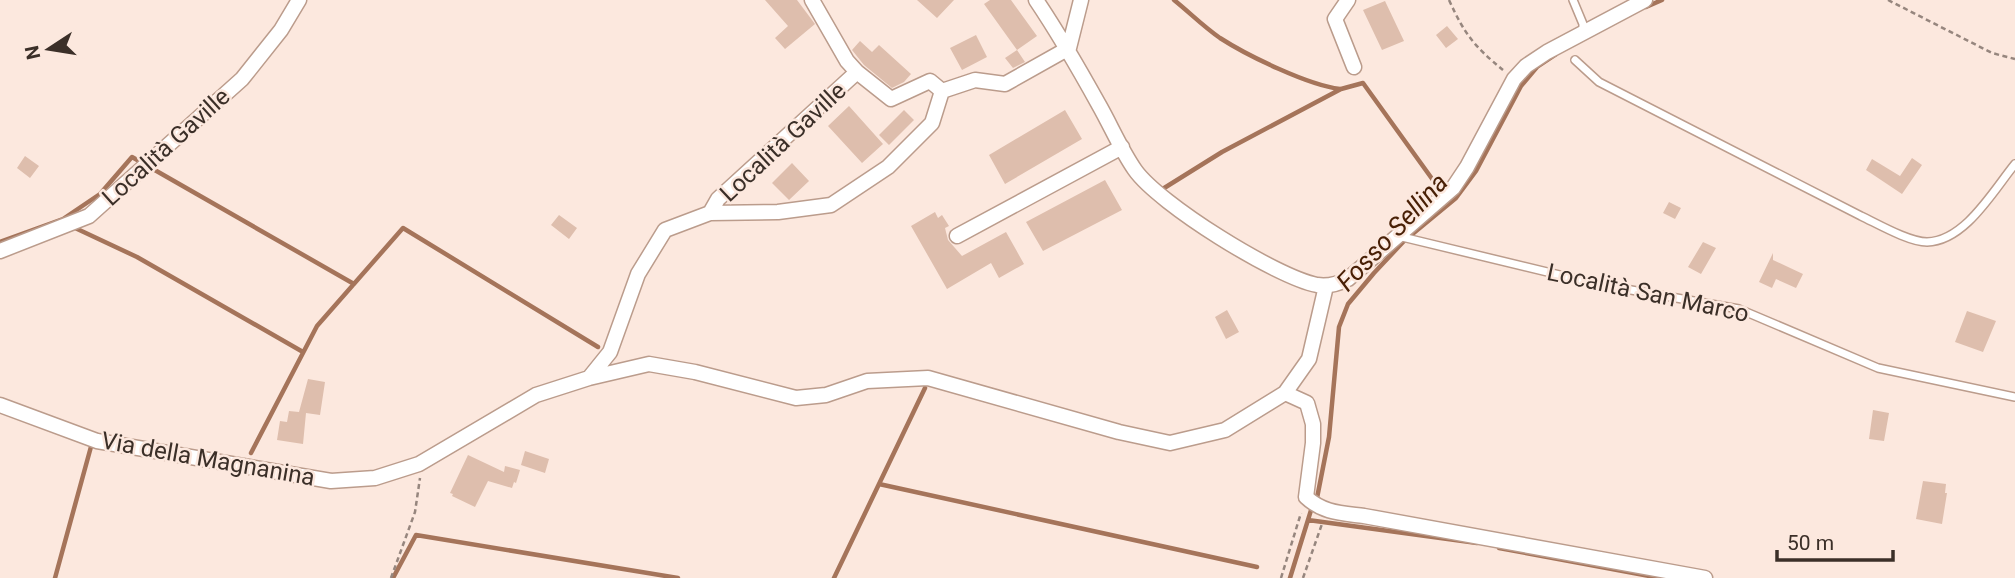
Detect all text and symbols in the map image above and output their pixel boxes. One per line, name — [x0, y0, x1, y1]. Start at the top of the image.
north arrow — [14, 14, 84, 84]
text: N — [20, 43, 46, 61]
street label: Località Gaville — [714, 77, 852, 207]
street label: Località Gaville — [96, 82, 236, 212]
water label: Fosso Sellina — [1330, 167, 1454, 297]
street label: Località San Marco — [1545, 258, 1751, 328]
street label: Via della Magnanina — [99, 426, 317, 492]
scale bar — [1777, 518, 1892, 562]
text: 50 m — [1787, 531, 1834, 555]

